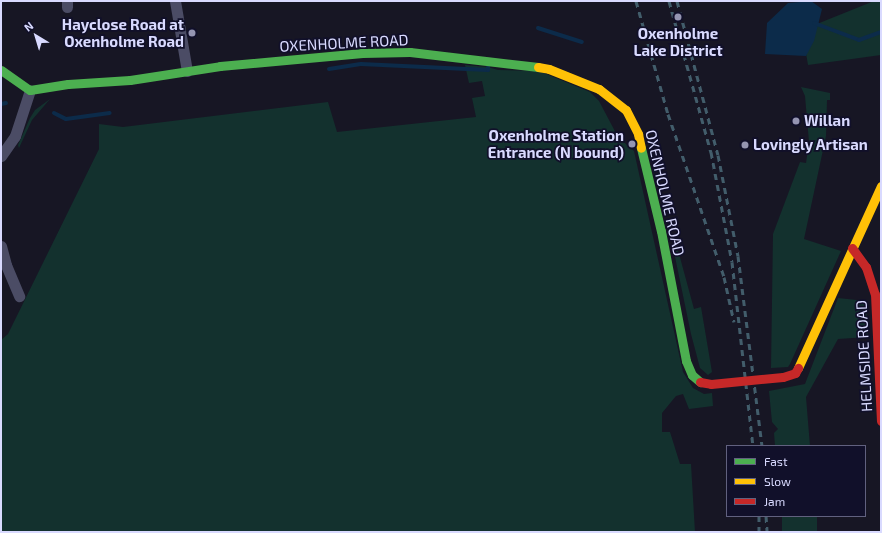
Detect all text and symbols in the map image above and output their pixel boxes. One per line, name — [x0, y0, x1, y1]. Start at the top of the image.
marker: Oxenholme Lake District — [672, 11, 684, 23]
place label: Hayclose Road at Oxenholme Road — [62, 15, 184, 50]
north arrow — [16, 16, 56, 56]
text: N — [21, 19, 35, 34]
place label: Oxenholme Lake District — [633, 24, 723, 59]
marker: Hayclose Road at Oxenholme Road — [187, 28, 197, 38]
street label: OXENHOLME ROAD — [279, 31, 409, 55]
place label: Willan — [804, 112, 850, 130]
marker: Willan — [791, 116, 801, 126]
place label: Oxenholme Station Entrance (N bound) — [488, 126, 624, 161]
street label: OXENHOLME ROAD — [642, 128, 688, 258]
place label: Lovingly Artisan — [753, 136, 868, 154]
marker: Oxenholme Station Entrance (N bound) — [627, 139, 637, 149]
marker: Lovingly Artisan — [740, 140, 750, 150]
street label: HELMSIDE ROAD — [852, 300, 876, 412]
legend — [726, 445, 866, 517]
text: Fast — [764, 454, 787, 468]
text: Slow — [764, 474, 791, 488]
text: Jam — [764, 494, 785, 508]

